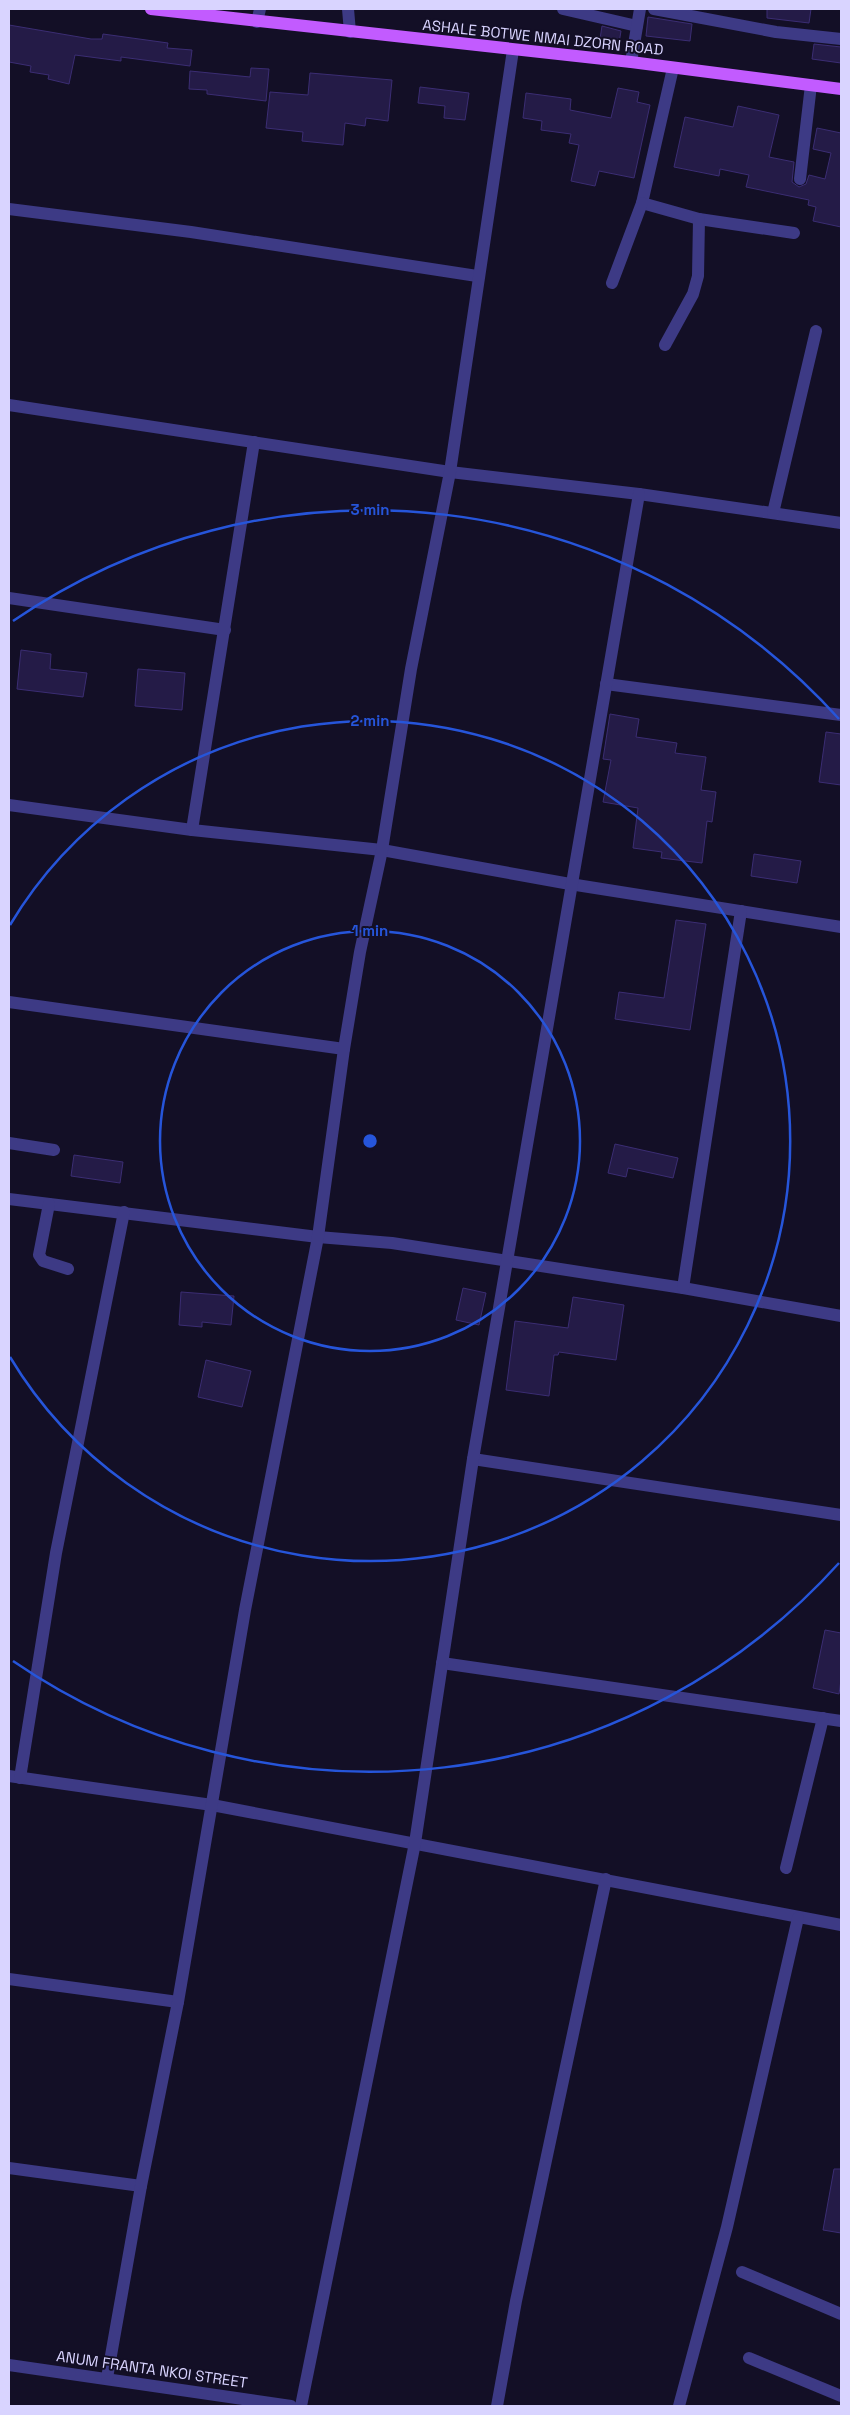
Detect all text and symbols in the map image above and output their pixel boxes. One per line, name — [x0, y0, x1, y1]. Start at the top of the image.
street label: ASHALE BOTWE NMAI DZORN ROAD — [422, 15, 664, 59]
text: 3 min — [351, 500, 389, 519]
text: 2 min — [351, 711, 389, 730]
text: 1 min — [352, 921, 388, 940]
centre of rings — [361, 1132, 379, 1150]
street label: ANUM FRANTA NKOI STREET — [55, 2346, 249, 2392]

